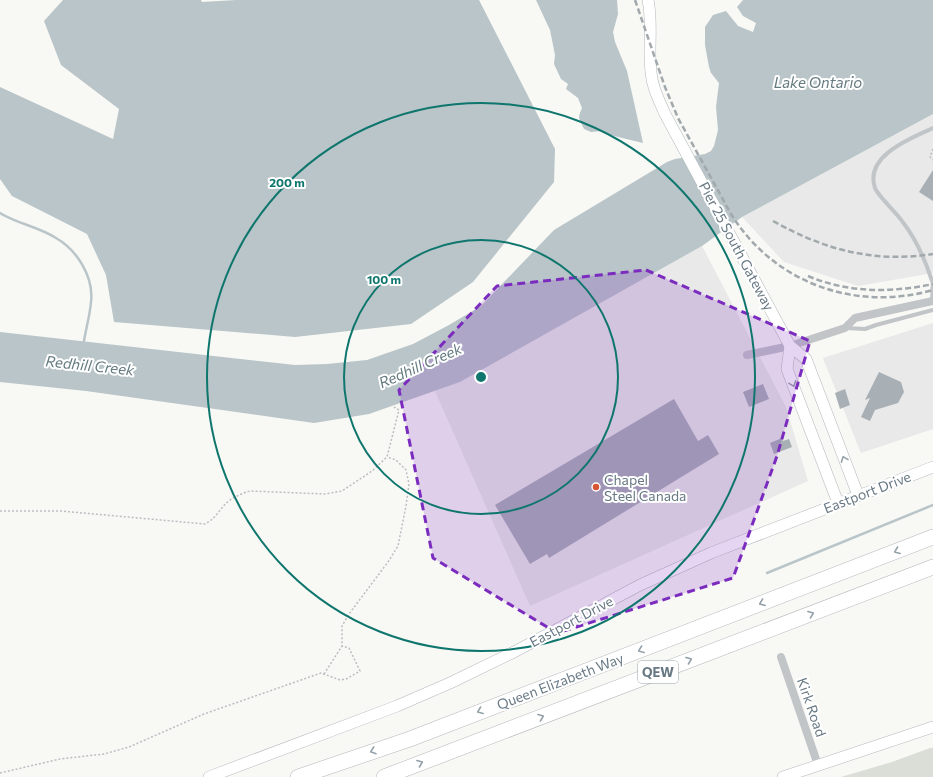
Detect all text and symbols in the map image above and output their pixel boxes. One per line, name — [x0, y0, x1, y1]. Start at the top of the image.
water label: Lake Ontario — [774, 73, 862, 91]
text: 200 m — [269, 175, 305, 189]
street label: Pier 25 South Gateway — [696, 179, 778, 313]
text: 100 m — [367, 272, 401, 286]
water label: Redhill Creek — [376, 338, 465, 391]
water label: Redhill Creek — [45, 351, 136, 379]
centre of rings — [474, 370, 488, 384]
one-way arrow — [788, 381, 796, 388]
one-way arrow — [841, 456, 849, 463]
street label: Eastport Drive — [821, 468, 913, 516]
place label: Chapel Steel Canada — [604, 471, 686, 504]
marker: Chapel Steel Canada — [591, 482, 601, 492]
one-way arrow — [893, 547, 900, 555]
street label: Eastport Drive — [526, 592, 616, 650]
one-way arrow — [759, 598, 766, 606]
one-way arrow — [807, 611, 814, 619]
one-way arrow — [637, 645, 644, 653]
street label: Queen Elizabeth Way — [494, 649, 626, 713]
one-way arrow — [686, 657, 693, 665]
road number: QEW — [638, 661, 678, 683]
street label: Kirk Road — [794, 675, 830, 739]
one-way arrow — [477, 707, 484, 715]
one-way arrow — [538, 713, 545, 721]
one-way arrow — [369, 746, 376, 755]
one-way arrow — [416, 760, 423, 768]

